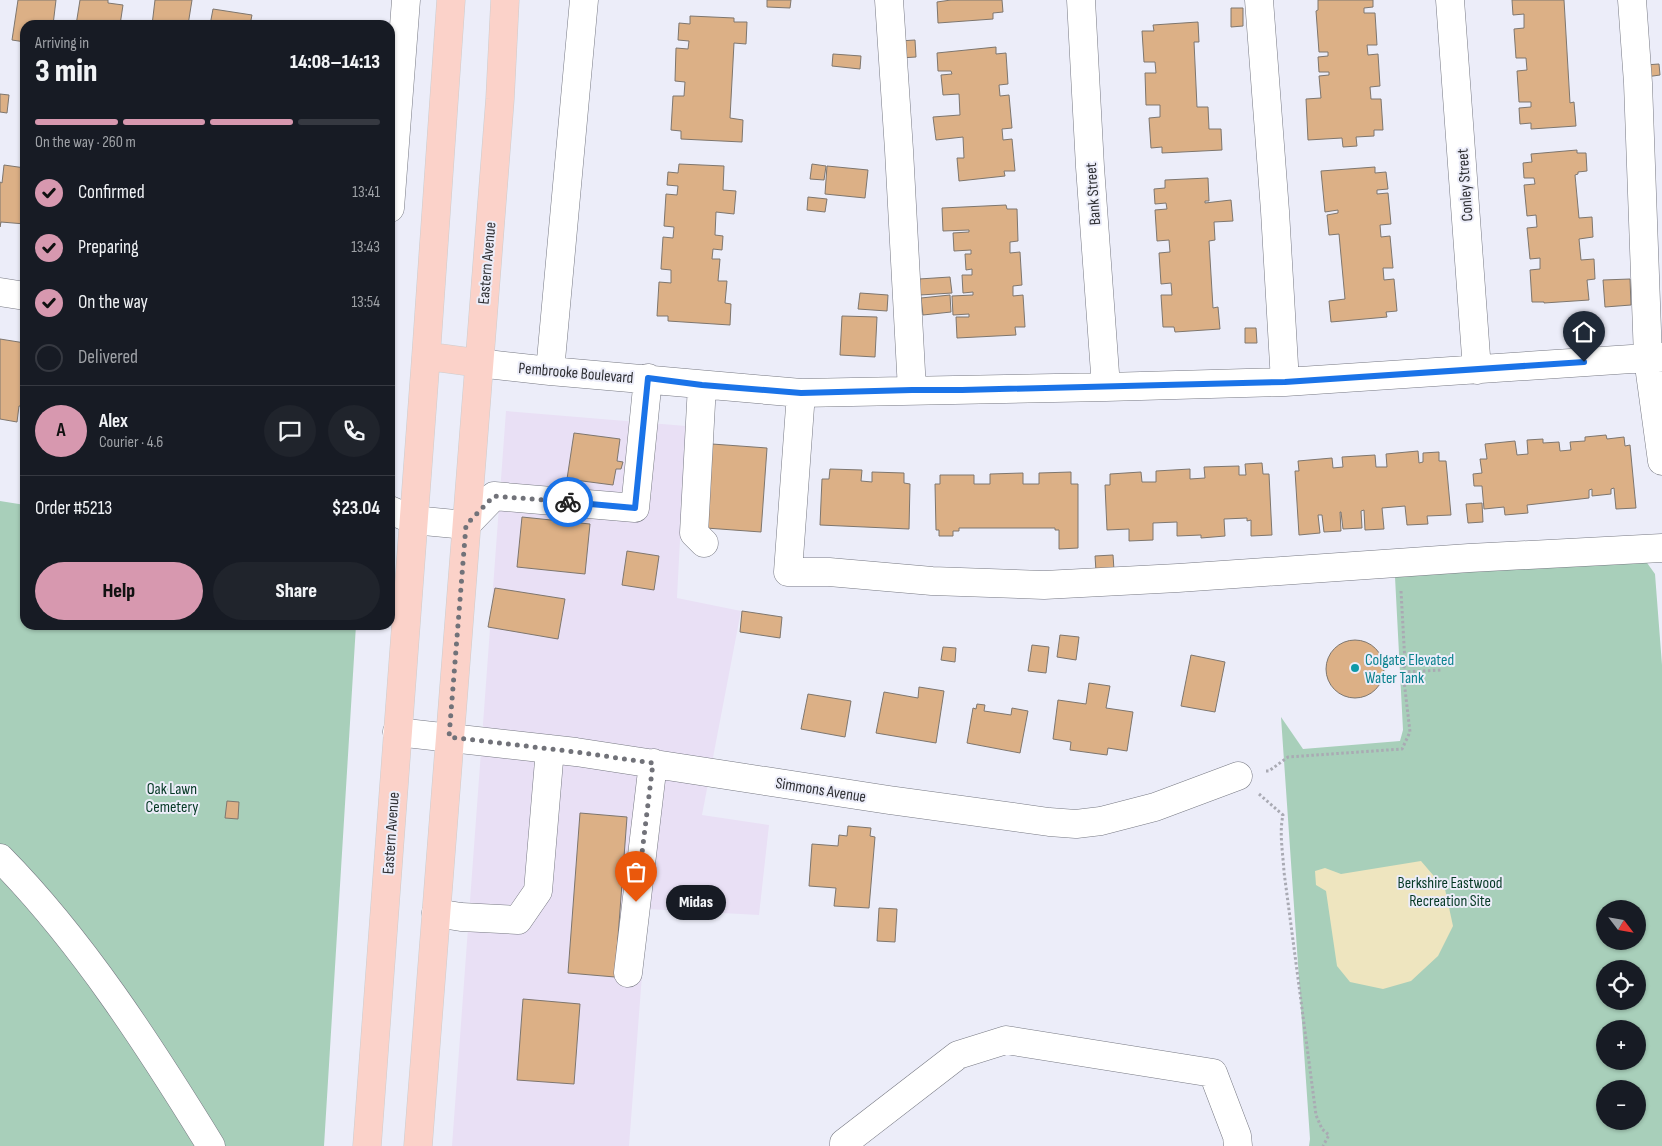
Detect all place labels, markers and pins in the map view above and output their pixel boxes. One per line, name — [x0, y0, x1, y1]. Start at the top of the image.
pin — [1563, 311, 1605, 362]
place label: Colgate Elevated Water Tank — [1365, 651, 1454, 688]
marker: Colgate Elevated Water Tank — [1349, 662, 1361, 674]
pin — [615, 851, 657, 902]
callout: Midas — [666, 884, 726, 920]

